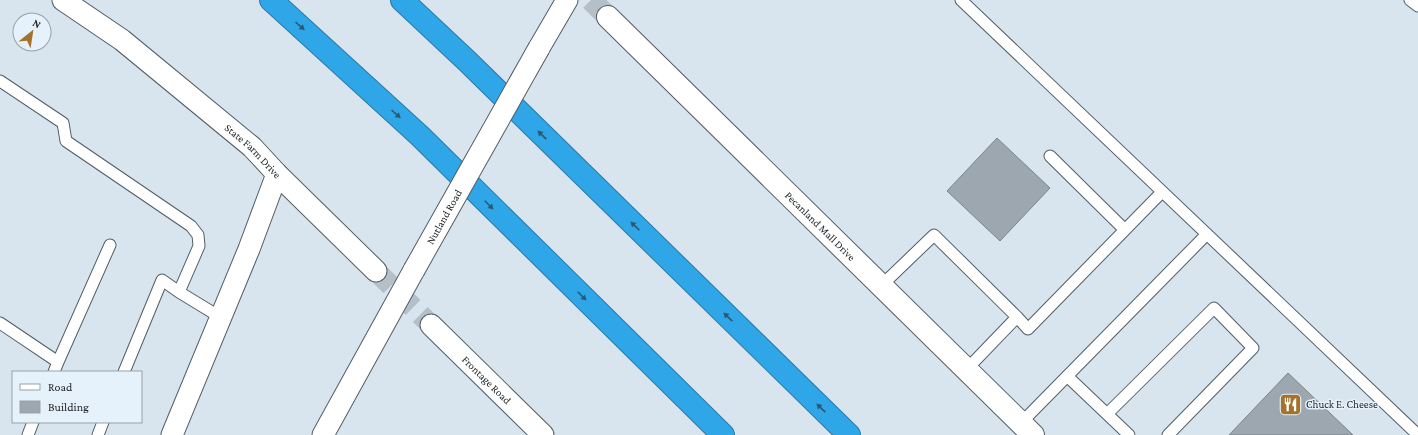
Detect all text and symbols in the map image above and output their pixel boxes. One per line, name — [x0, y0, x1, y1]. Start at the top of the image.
north arrow — [12, 12, 52, 52]
text: N — [31, 16, 44, 31]
one-way arrow — [295, 22, 305, 31]
one-way arrow — [391, 109, 401, 119]
street label: State Farm Drive — [222, 121, 284, 181]
one-way arrow — [537, 130, 547, 140]
street label: Nutland Road — [424, 187, 464, 246]
street label: Pecanland Mall Drive — [783, 189, 858, 263]
one-way arrow — [484, 200, 494, 209]
one-way arrow — [630, 221, 640, 231]
one-way arrow — [577, 291, 587, 301]
one-way arrow — [723, 312, 733, 322]
street label: Frontage Road — [460, 353, 514, 406]
legend — [12, 371, 142, 423]
text: Road — [48, 380, 73, 394]
restaurant icon: Chuck E. Cheese — [1277, 391, 1303, 417]
place label: Chuck E. Cheese — [1306, 398, 1378, 410]
text: Building — [48, 400, 89, 414]
one-way arrow — [816, 403, 826, 413]

